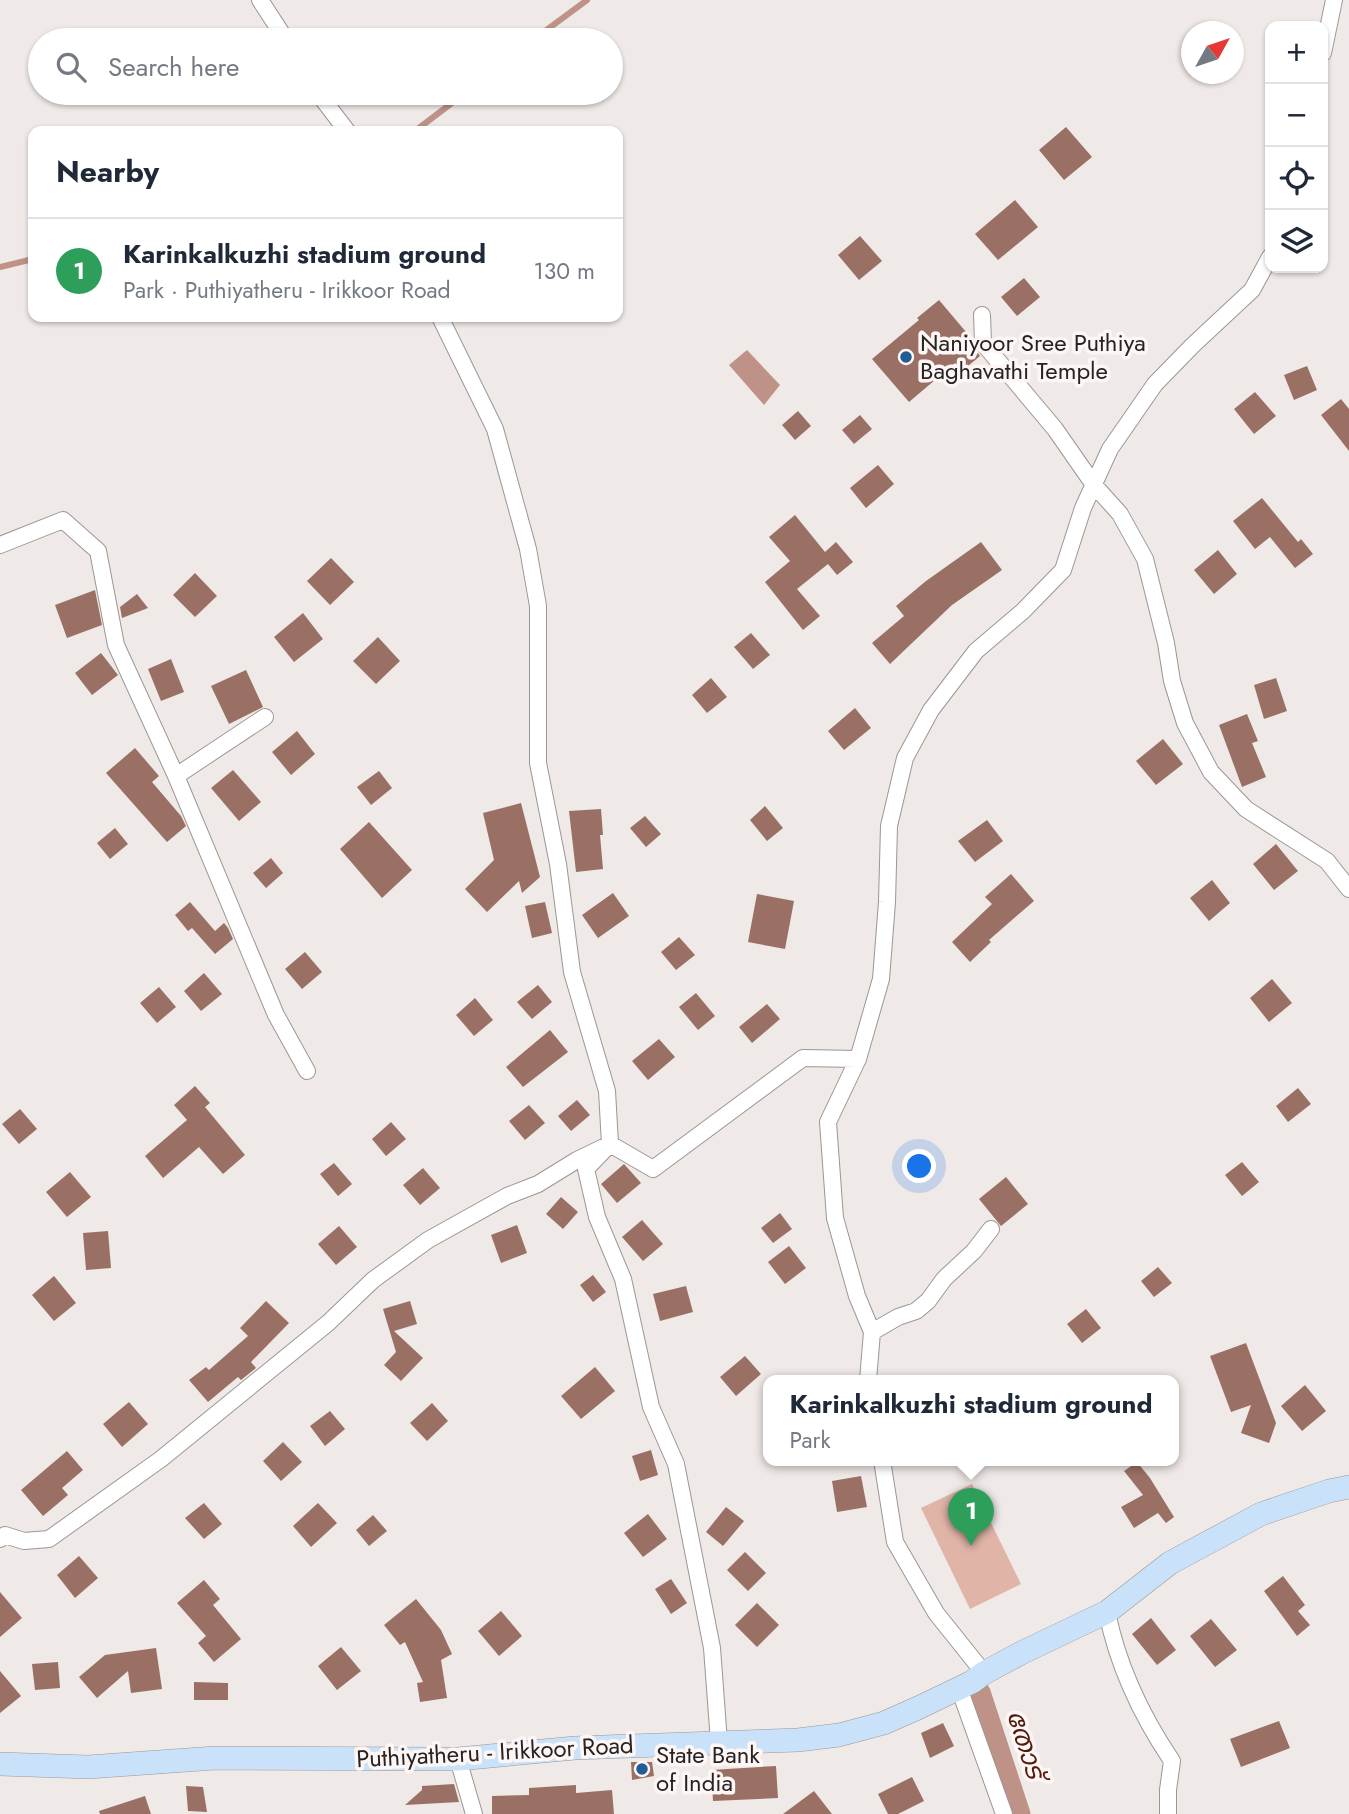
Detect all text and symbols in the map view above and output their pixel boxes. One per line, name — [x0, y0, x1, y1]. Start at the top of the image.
north arrow — [1181, 21, 1244, 84]
map controls — [1265, 21, 1328, 273]
button: + — [1265, 21, 1328, 84]
search box — [28, 28, 623, 105]
icon: search — [52, 48, 90, 86]
text: Search here — [108, 48, 240, 86]
button: − — [1265, 84, 1328, 147]
button: locate — [1265, 147, 1328, 210]
text: Nearby — [56, 150, 159, 193]
button: layers — [1265, 210, 1328, 273]
text: Karinkalkuzhi stadium ground — [123, 235, 486, 273]
text: 1 — [73, 254, 85, 288]
text: 130 m — [533, 254, 595, 288]
text: Park · Puthiyatheru - Irikkoor Road — [123, 273, 451, 307]
place label: Naniyoor Sree Puthiya Baghavathi Temple — [920, 325, 1146, 388]
marker: Naniyoor Sree Puthiya Baghavathi Temple — [898, 349, 914, 365]
your location — [902, 1149, 936, 1183]
popup — [763, 1375, 1179, 1466]
text: Karinkalkuzhi stadium ground — [790, 1385, 1152, 1423]
text: Park — [790, 1423, 831, 1457]
pin: 1 — [948, 1488, 994, 1546]
water label: തോട് — [997, 1705, 1057, 1790]
street label: Puthiyatheru - Irikkoor Road — [355, 1727, 634, 1776]
place label: State Bank of India — [656, 1737, 760, 1800]
marker: State Bank of India — [634, 1761, 650, 1777]

